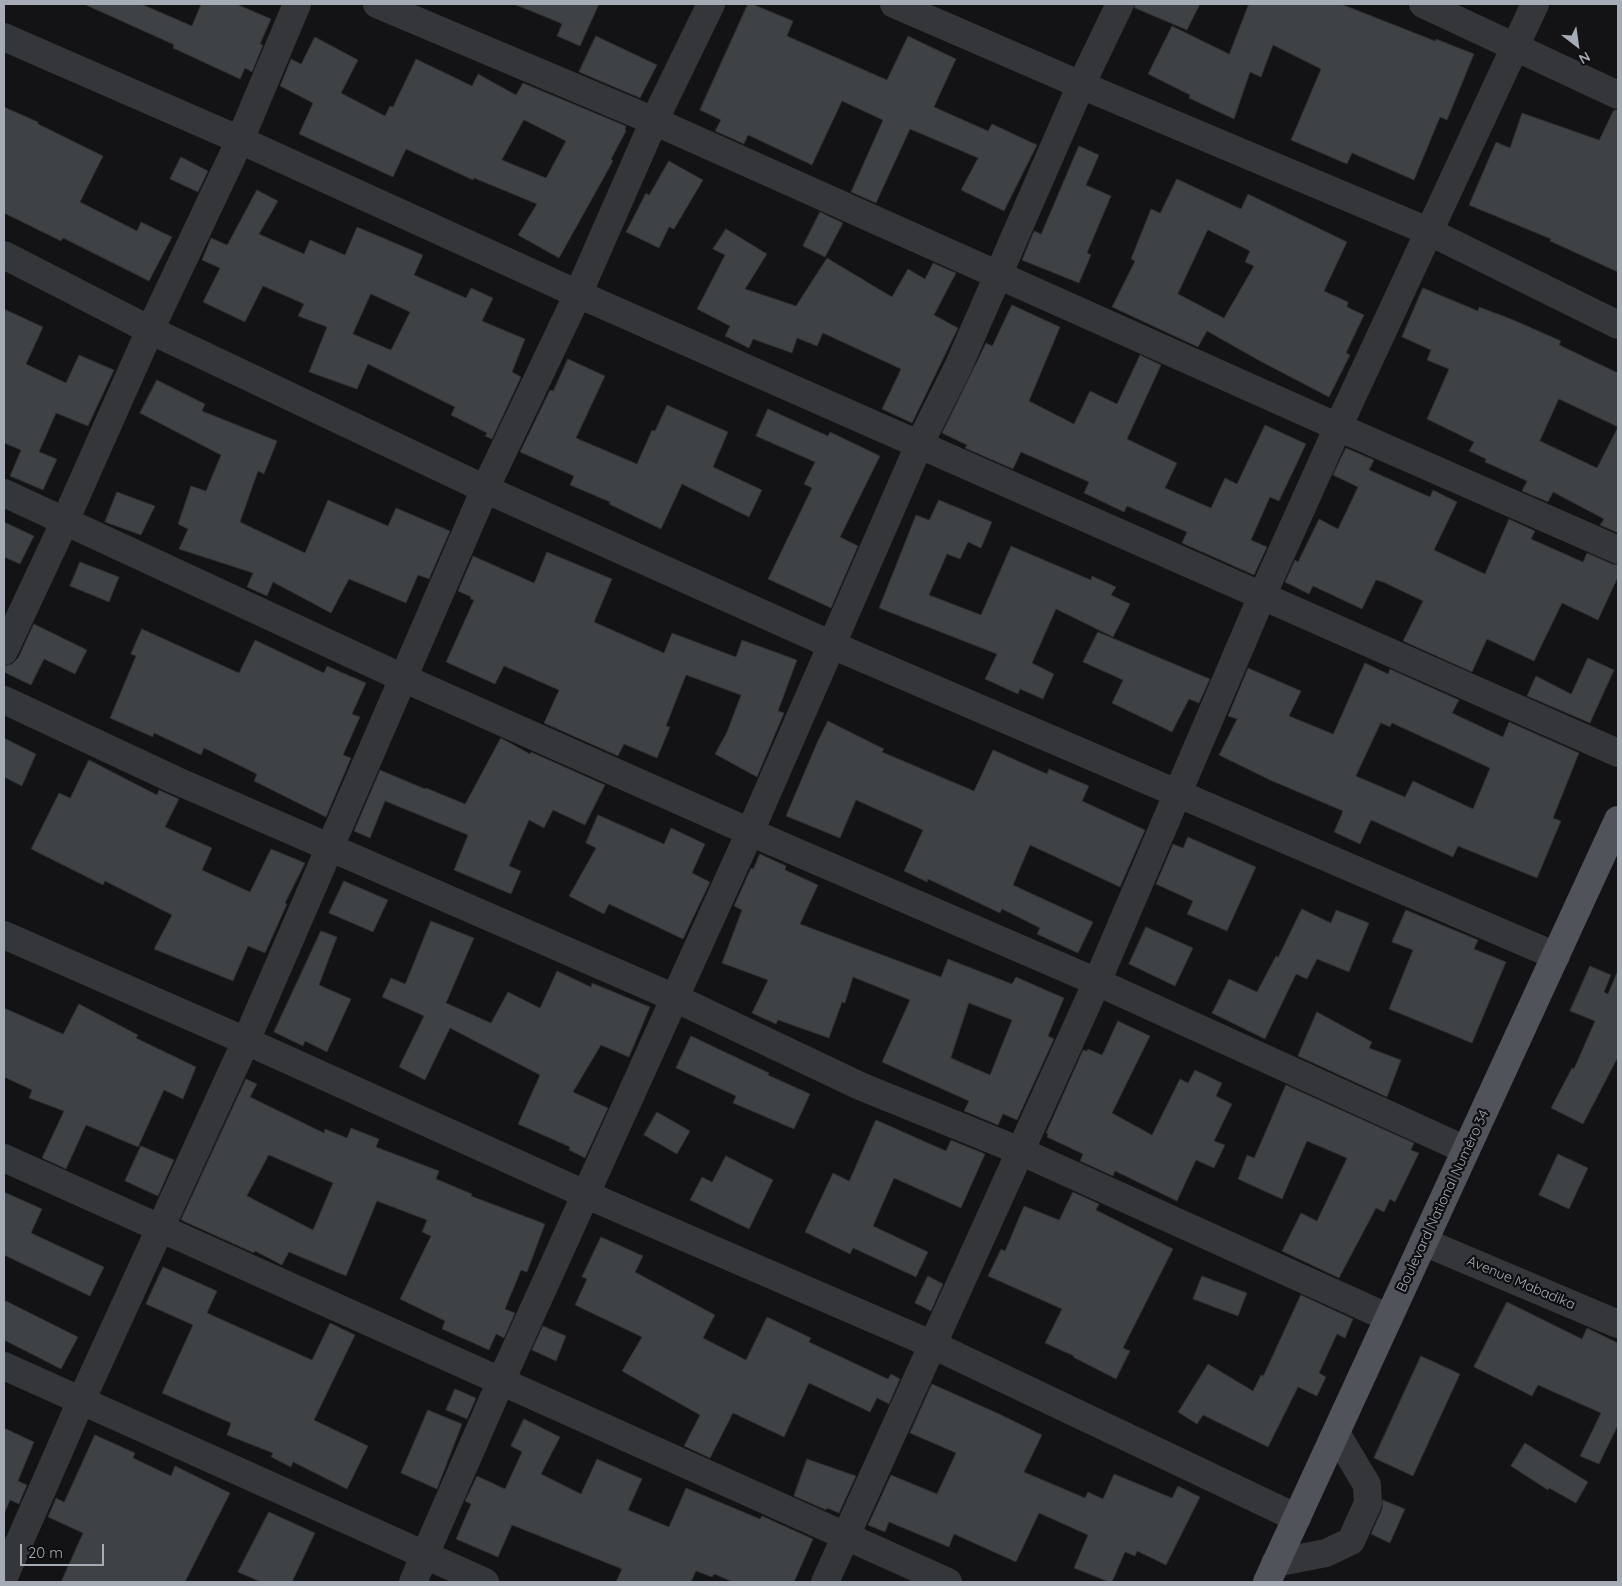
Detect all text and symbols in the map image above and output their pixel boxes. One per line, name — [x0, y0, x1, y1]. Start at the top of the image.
north arrow — [1552, 20, 1602, 70]
text: N — [1576, 48, 1593, 68]
street label: Boulevard National Numéro 34 — [1393, 1107, 1493, 1295]
street label: Avenue Mabadika — [1464, 1253, 1578, 1313]
scale bar — [22, 1534, 106, 1566]
text: 20 m — [28, 1543, 63, 1562]

